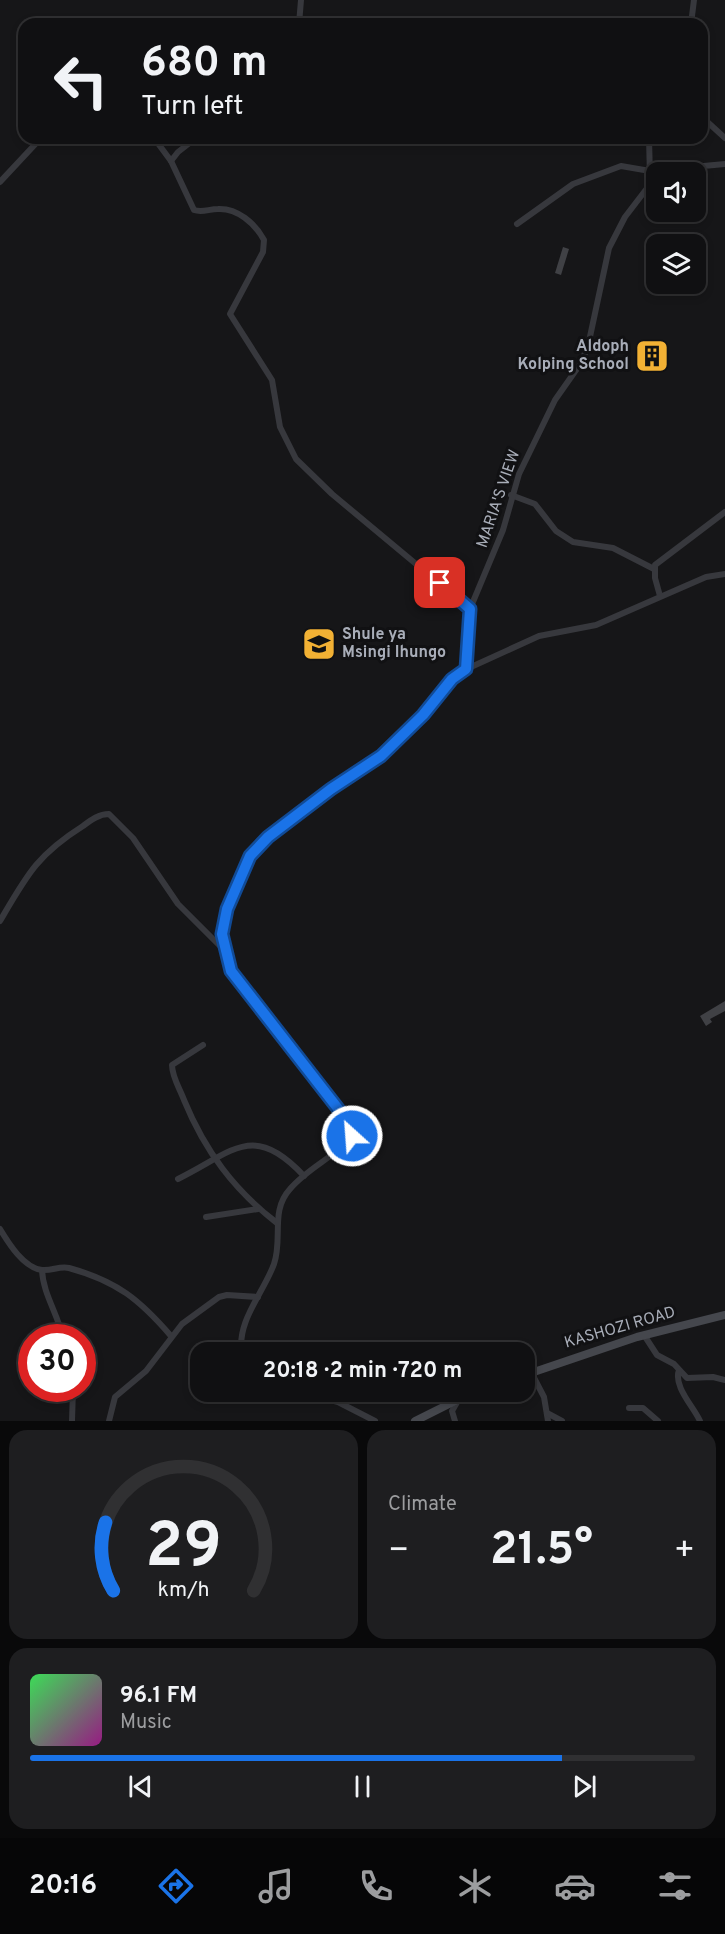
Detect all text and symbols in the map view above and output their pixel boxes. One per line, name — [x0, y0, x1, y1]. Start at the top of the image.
text: 680 m — [141, 38, 268, 91]
icon: left — [42, 42, 120, 120]
text: Turn left — [141, 90, 243, 124]
map controls — [646, 162, 706, 294]
button: sound — [646, 162, 706, 222]
button: layers — [646, 234, 706, 294]
place label: Aldoph Kolping School — [517, 337, 629, 375]
building icon: Aldoph Kolping School — [634, 338, 670, 374]
street label: MARIA'S VIEW — [473, 447, 525, 551]
pin — [414, 557, 465, 608]
icon: arrive — [423, 566, 456, 599]
place label: Shule ya Msingi Ihungo — [342, 625, 446, 663]
school or university icon: Shule ya Msingi Ihungo — [301, 626, 337, 662]
position arrow — [320, 1104, 384, 1168]
street label: KASHOZI ROAD — [562, 1303, 678, 1353]
speed limit sign: 30 — [18, 1324, 96, 1402]
text: 20:18 · 2 min · 720 m — [263, 1358, 462, 1385]
text: Climate — [388, 1492, 457, 1518]
text: 29 — [145, 1510, 222, 1589]
text: 21.5° — [490, 1523, 593, 1580]
text: − — [388, 1531, 409, 1573]
text: + — [674, 1531, 695, 1573]
text: km/h — [157, 1578, 210, 1605]
text: 96.1 FM — [120, 1683, 197, 1710]
text: Music — [120, 1710, 172, 1736]
icon: previous — [124, 1770, 157, 1803]
icon: pause — [346, 1770, 379, 1803]
icon: next — [568, 1770, 601, 1803]
icon: directions — [155, 1865, 197, 1907]
icon: music — [255, 1865, 297, 1907]
icon: phone — [355, 1865, 397, 1907]
icon: climate — [454, 1865, 496, 1907]
icon: car — [554, 1865, 596, 1907]
icon: filters — [654, 1865, 696, 1907]
text: 20:16 — [29, 1869, 97, 1903]

